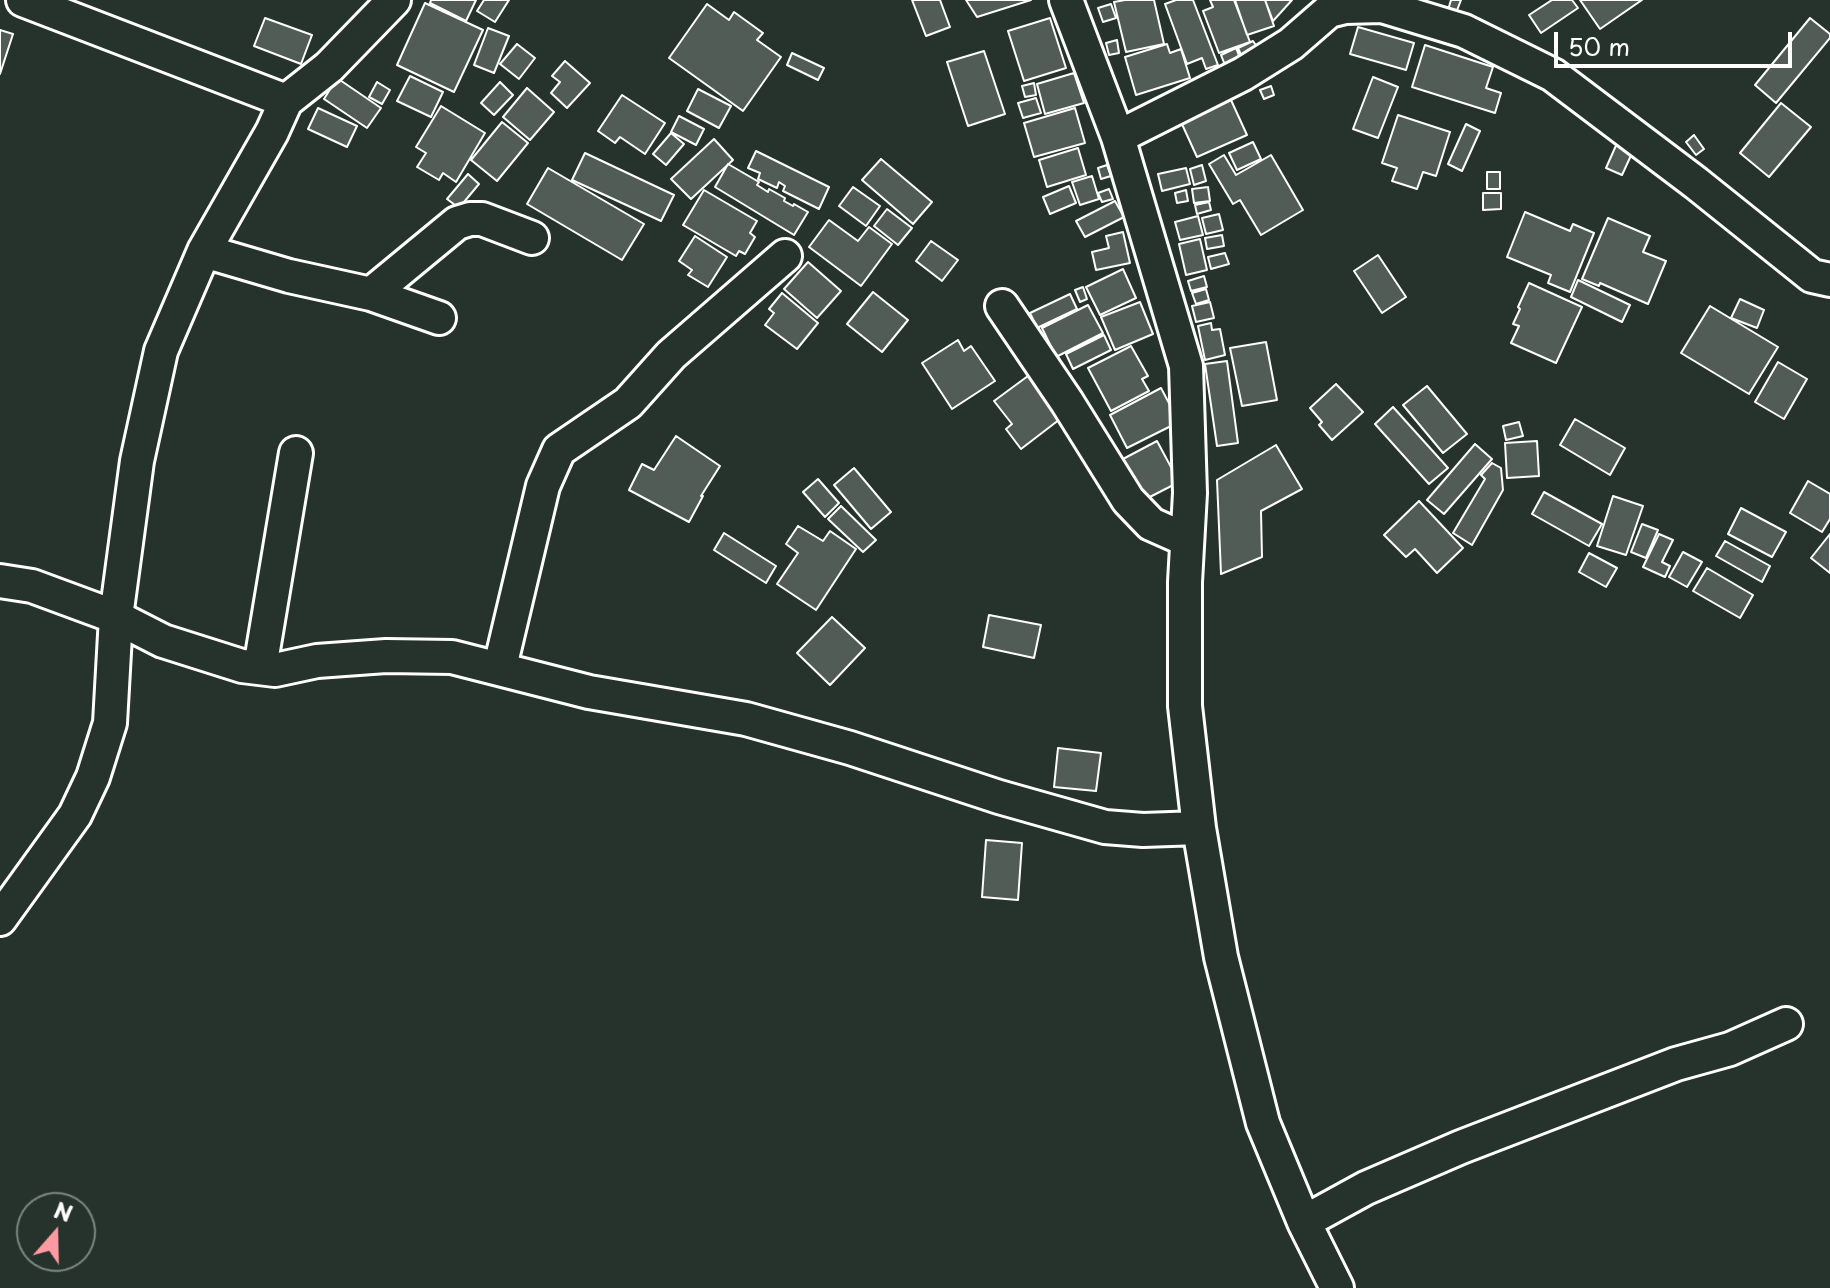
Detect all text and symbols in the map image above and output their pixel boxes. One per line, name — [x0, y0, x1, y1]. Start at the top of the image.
scale bar — [1558, 16, 1796, 66]
text: 50 m — [1568, 28, 1630, 64]
north arrow — [16, 1192, 96, 1272]
text: N — [50, 1192, 78, 1229]

